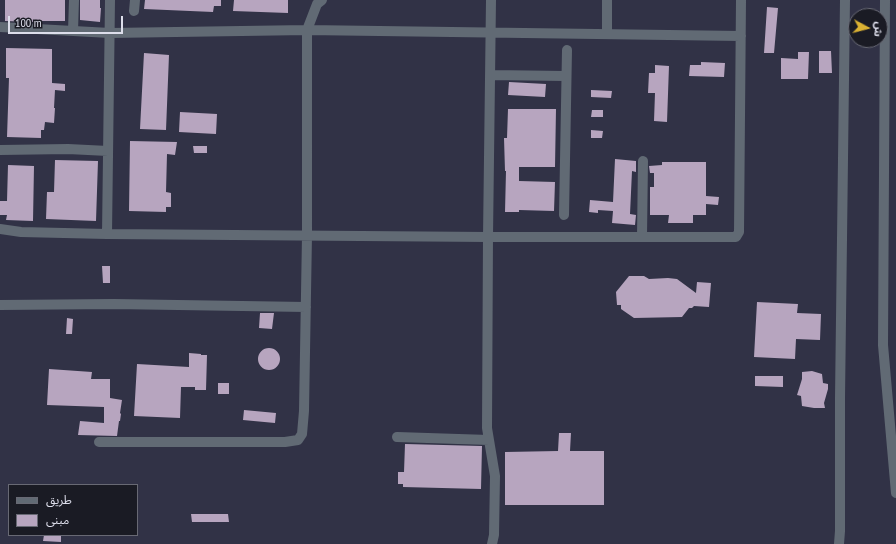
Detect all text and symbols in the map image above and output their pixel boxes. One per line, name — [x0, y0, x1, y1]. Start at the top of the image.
scale bar — [10, 8, 125, 34]
north arrow — [848, 8, 888, 48]
text: 100 m — [15, 15, 42, 30]
text: ش — [871, 21, 887, 38]
legend — [8, 484, 138, 536]
text: طريق — [46, 492, 72, 507]
text: مبنى — [46, 512, 69, 527]

